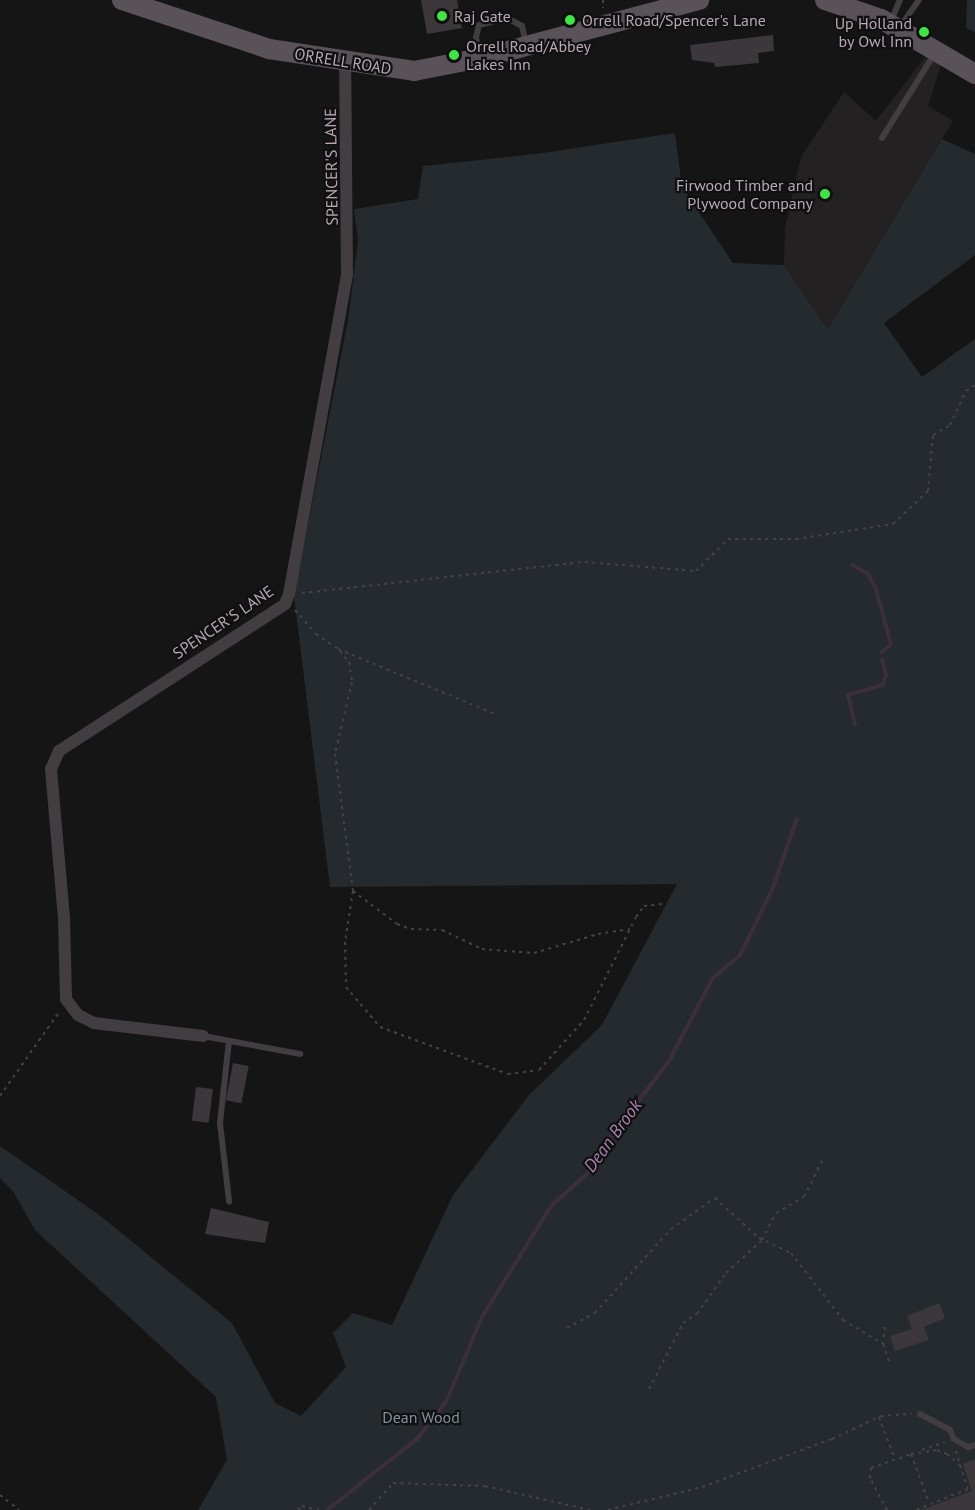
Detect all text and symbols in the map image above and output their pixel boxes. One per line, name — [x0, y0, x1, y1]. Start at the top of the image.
place label: Raj Gate — [454, 6, 511, 26]
marker: Raj Gate — [435, 9, 449, 23]
place label: Orrell Road/Spencer's Lane — [582, 10, 766, 30]
marker: Orrell Road/Spencer's Lane — [563, 13, 577, 27]
place label: Up Holland by Owl Inn — [835, 13, 912, 51]
marker: Up Holland by Owl Inn — [917, 25, 931, 39]
place label: Orrell Road/Abbey Lakes Inn — [466, 36, 591, 74]
street label: ORRELL ROAD — [293, 44, 393, 78]
marker: Orrell Road/Abbey Lakes Inn — [447, 48, 461, 62]
street label: SPENCER'S LANE — [320, 108, 342, 226]
place label: Firwood Timber and Plywood Company — [675, 175, 813, 213]
marker: Firwood Timber and Plywood Company — [818, 187, 832, 201]
street label: SPENCER'S LANE — [169, 581, 277, 663]
water label: Dean Brook — [579, 1096, 647, 1176]
park label: Dean Wood — [382, 1407, 460, 1427]

